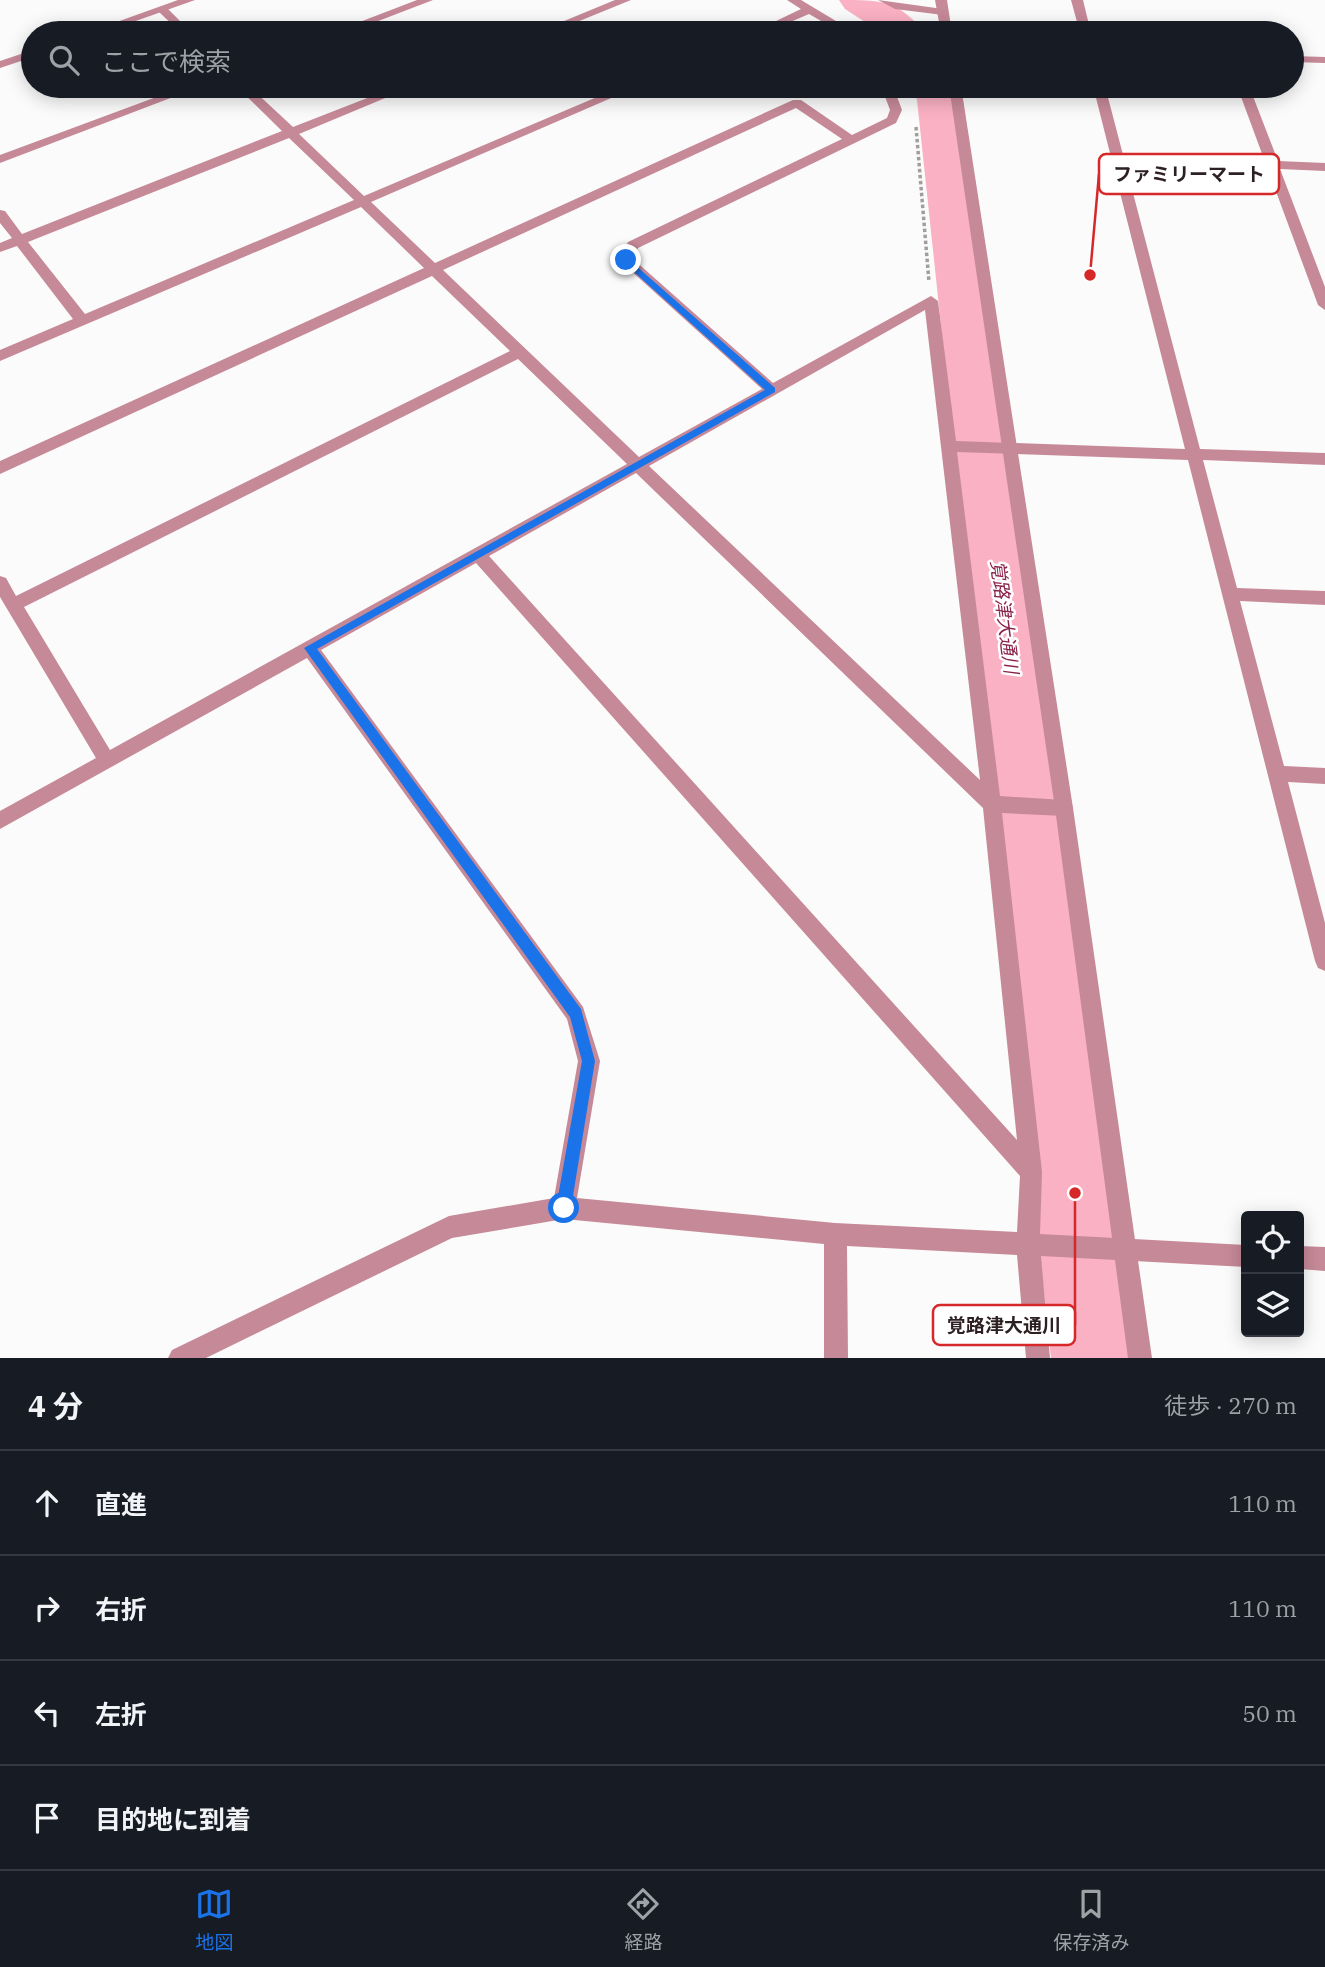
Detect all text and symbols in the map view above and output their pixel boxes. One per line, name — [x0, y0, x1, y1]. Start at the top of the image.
search box — [21, 21, 1304, 98]
icon: search — [45, 41, 83, 79]
text: ここで検索 — [101, 44, 231, 78]
callout: ファミリーマート — [1099, 154, 1279, 194]
text: ファミリーマート — [1113, 162, 1265, 186]
route end — [610, 244, 641, 275]
water label: 覚路津大通川 — [986, 559, 1024, 677]
route start — [548, 1192, 579, 1223]
map controls — [1241, 1211, 1304, 1337]
button: locate — [1241, 1211, 1304, 1274]
button: layers — [1241, 1274, 1304, 1337]
callout: 覚路津大通川 — [933, 1305, 1075, 1345]
text: 覚路津大通川 — [947, 1313, 1061, 1337]
text: 4 分 — [28, 1386, 83, 1425]
text: 徒歩 · 270 m — [1164, 1390, 1297, 1420]
icon: ahead — [28, 1484, 66, 1522]
text: 直進 — [95, 1487, 147, 1521]
text: 110 m — [1228, 1488, 1297, 1518]
icon: right — [28, 1589, 66, 1627]
text: 右折 — [95, 1592, 147, 1626]
text: 110 m — [1228, 1593, 1297, 1623]
icon: left — [28, 1694, 66, 1732]
text: 左折 — [95, 1697, 147, 1731]
text: 50 m — [1242, 1698, 1297, 1728]
icon: arrive — [28, 1799, 66, 1837]
text: 目的地に到着 — [95, 1802, 251, 1836]
tab: 地図 — [195, 1885, 234, 1954]
tab: 経路 — [624, 1885, 663, 1954]
tab: 保存済み — [1053, 1885, 1130, 1954]

